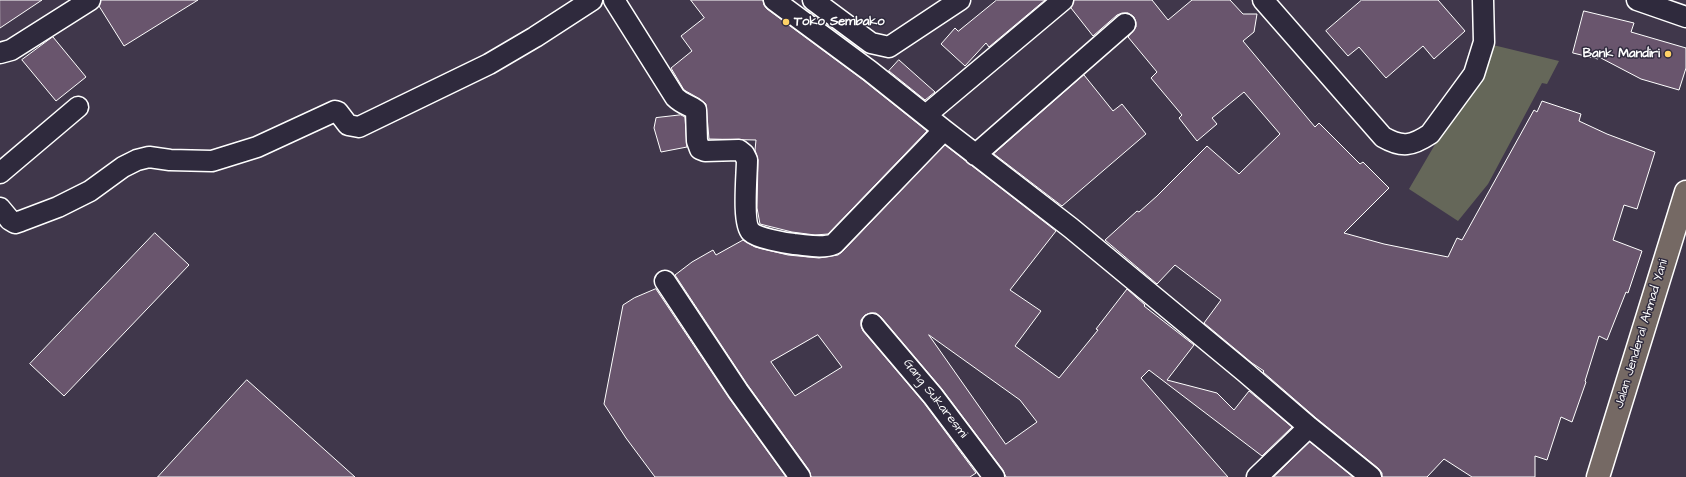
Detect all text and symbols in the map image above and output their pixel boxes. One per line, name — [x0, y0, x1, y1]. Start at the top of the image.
place label: Toko Sembako — [794, 14, 885, 30]
marker: Toko Sembako — [781, 17, 791, 27]
place label: Bank Mandiri — [1583, 46, 1660, 62]
marker: Bank Mandiri — [1663, 49, 1673, 59]
street label: Jalan Jenderal Ahmad Yani — [1612, 258, 1672, 410]
street label: Gang Sukaresmi — [899, 356, 971, 442]

